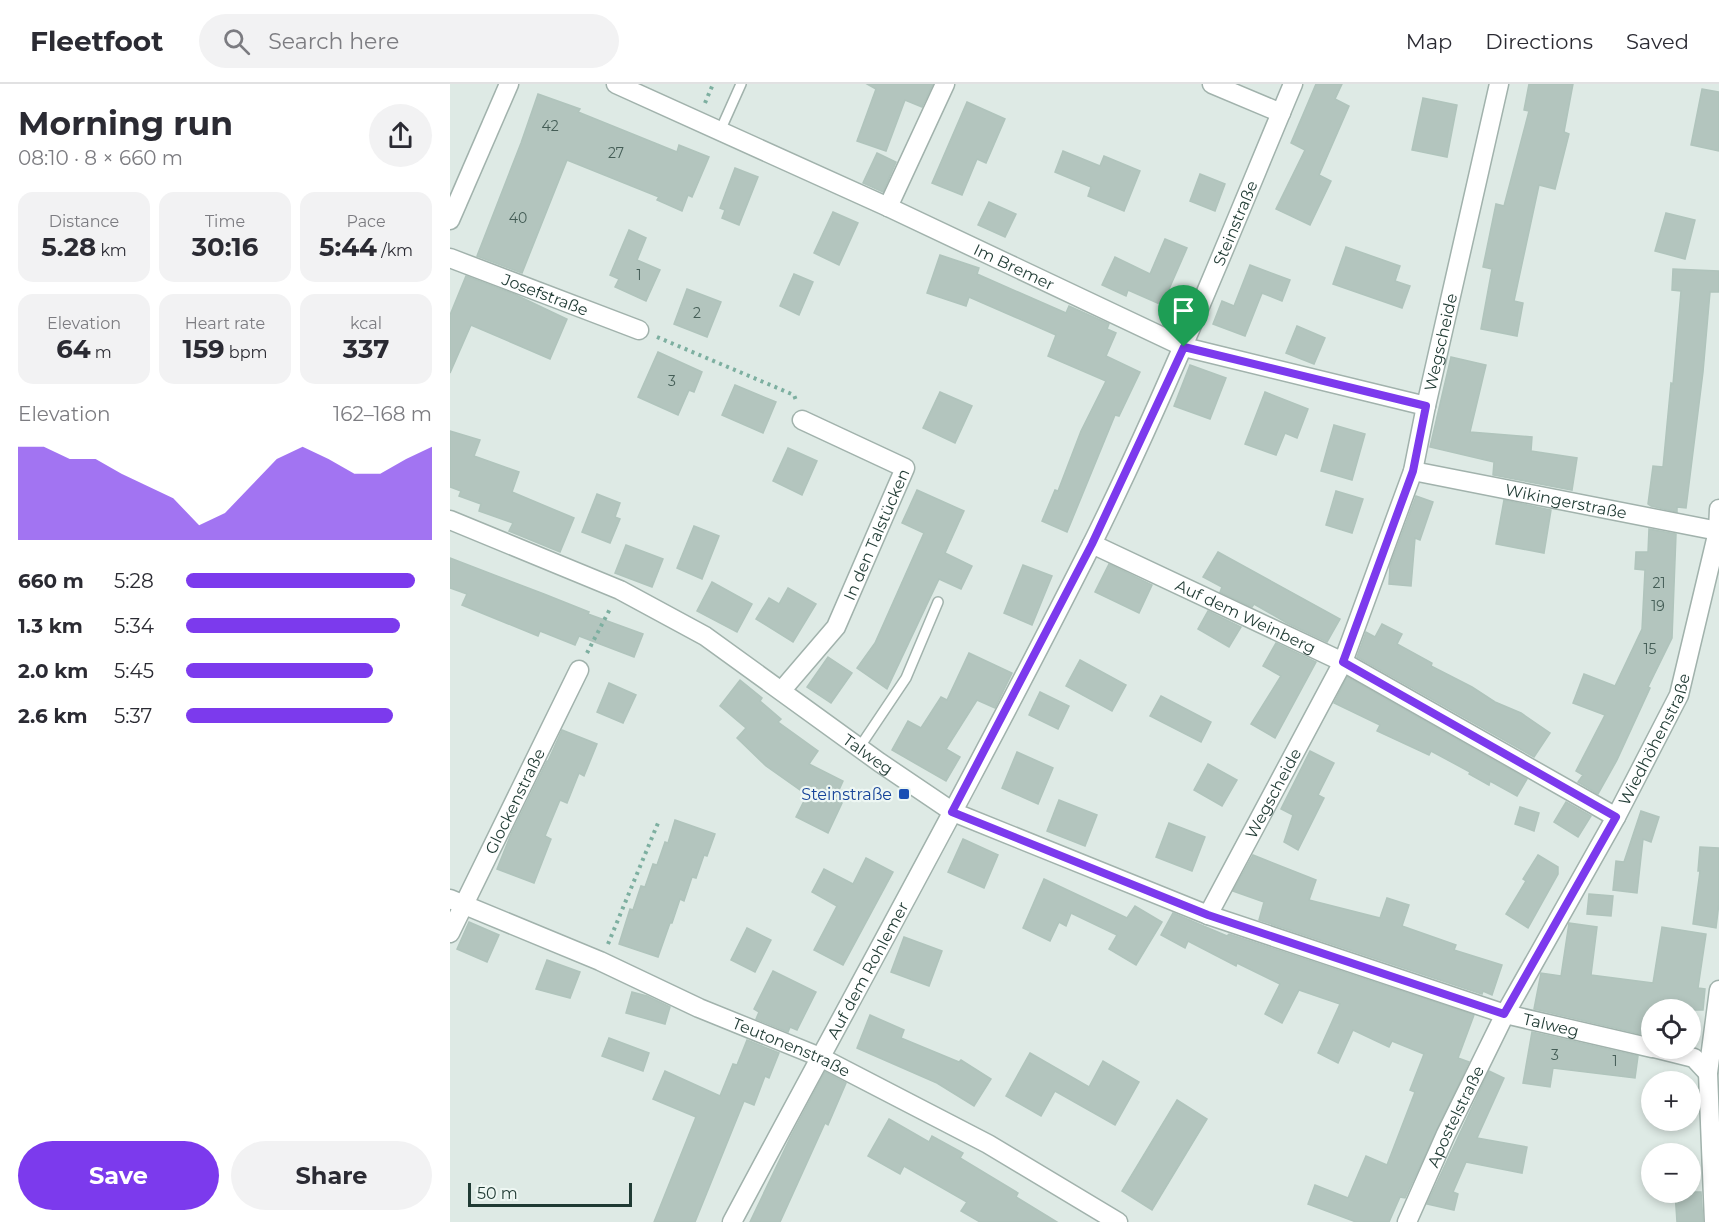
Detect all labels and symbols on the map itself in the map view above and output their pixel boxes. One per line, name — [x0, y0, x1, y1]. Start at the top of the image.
house number: 42 — [541, 117, 559, 135]
house number: 27 — [608, 144, 624, 162]
street label: Steinstraße — [1209, 178, 1261, 269]
house number: 40 — [509, 209, 527, 227]
street label: Im Bremer — [971, 239, 1058, 294]
house number: 1 — [636, 266, 642, 284]
street label: Josefstraße — [499, 269, 591, 319]
pin — [1158, 285, 1209, 347]
street label: Wegscheide — [1420, 291, 1461, 393]
house number: 2 — [693, 304, 701, 322]
house number: 3 — [668, 372, 676, 390]
street label: In den Talstücken — [839, 466, 913, 603]
street label: Wikingerstraße — [1504, 480, 1628, 522]
house number: 21 — [1652, 574, 1666, 592]
street label: Auf dem Weinberg — [1173, 575, 1319, 657]
house number: 19 — [1651, 597, 1665, 615]
house number: 15 — [1644, 640, 1657, 658]
street label: Wiedhöhenstraße — [1614, 672, 1693, 808]
street label: Talweg — [840, 730, 897, 778]
street label: Glockenstraße — [481, 745, 549, 857]
street label: Wegscheide — [1241, 745, 1305, 842]
place label: Steinstraße — [801, 785, 892, 804]
marker: Steinstraße — [897, 787, 911, 801]
street label: Auf dem Rohlemer — [823, 898, 912, 1042]
street label: Talweg — [1521, 1009, 1581, 1040]
street label: Teutonenstraße — [730, 1013, 853, 1080]
house number: 3 — [1551, 1046, 1559, 1064]
house number: 1 — [1612, 1052, 1618, 1070]
street label: Apostelstraße — [1423, 1063, 1488, 1170]
scale bar — [468, 1180, 632, 1208]

